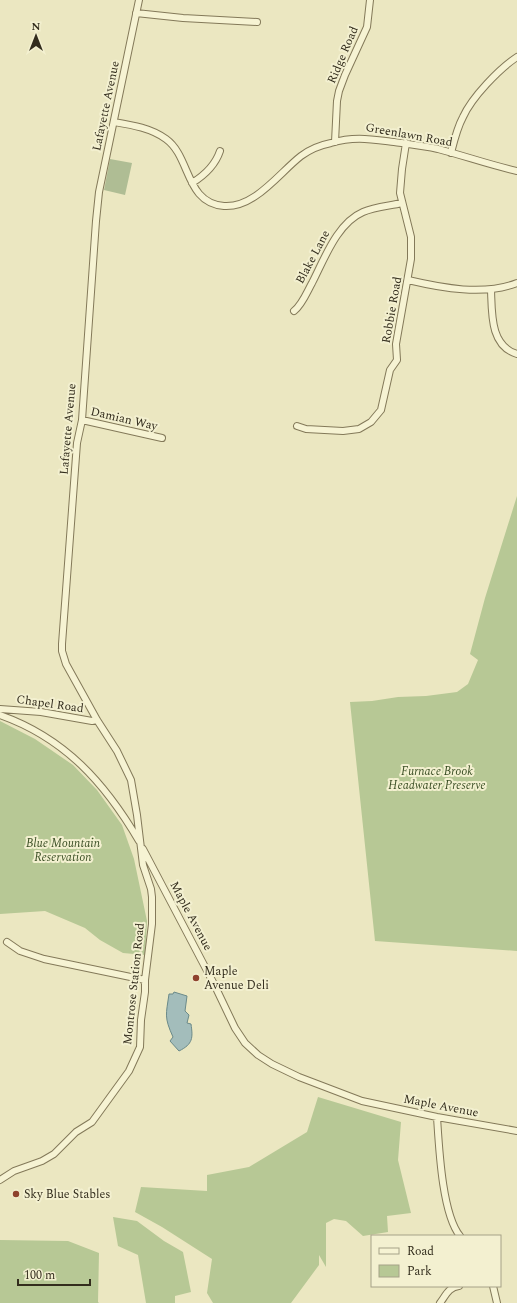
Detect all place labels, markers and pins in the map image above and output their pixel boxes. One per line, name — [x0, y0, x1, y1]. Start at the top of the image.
place label: Maple Avenue Deli — [204, 962, 269, 995]
marker: Maple Avenue Deli — [191, 973, 201, 983]
place label: Sky Blue Stables — [24, 1185, 110, 1204]
marker: Sky Blue Stables — [11, 1189, 21, 1199]

